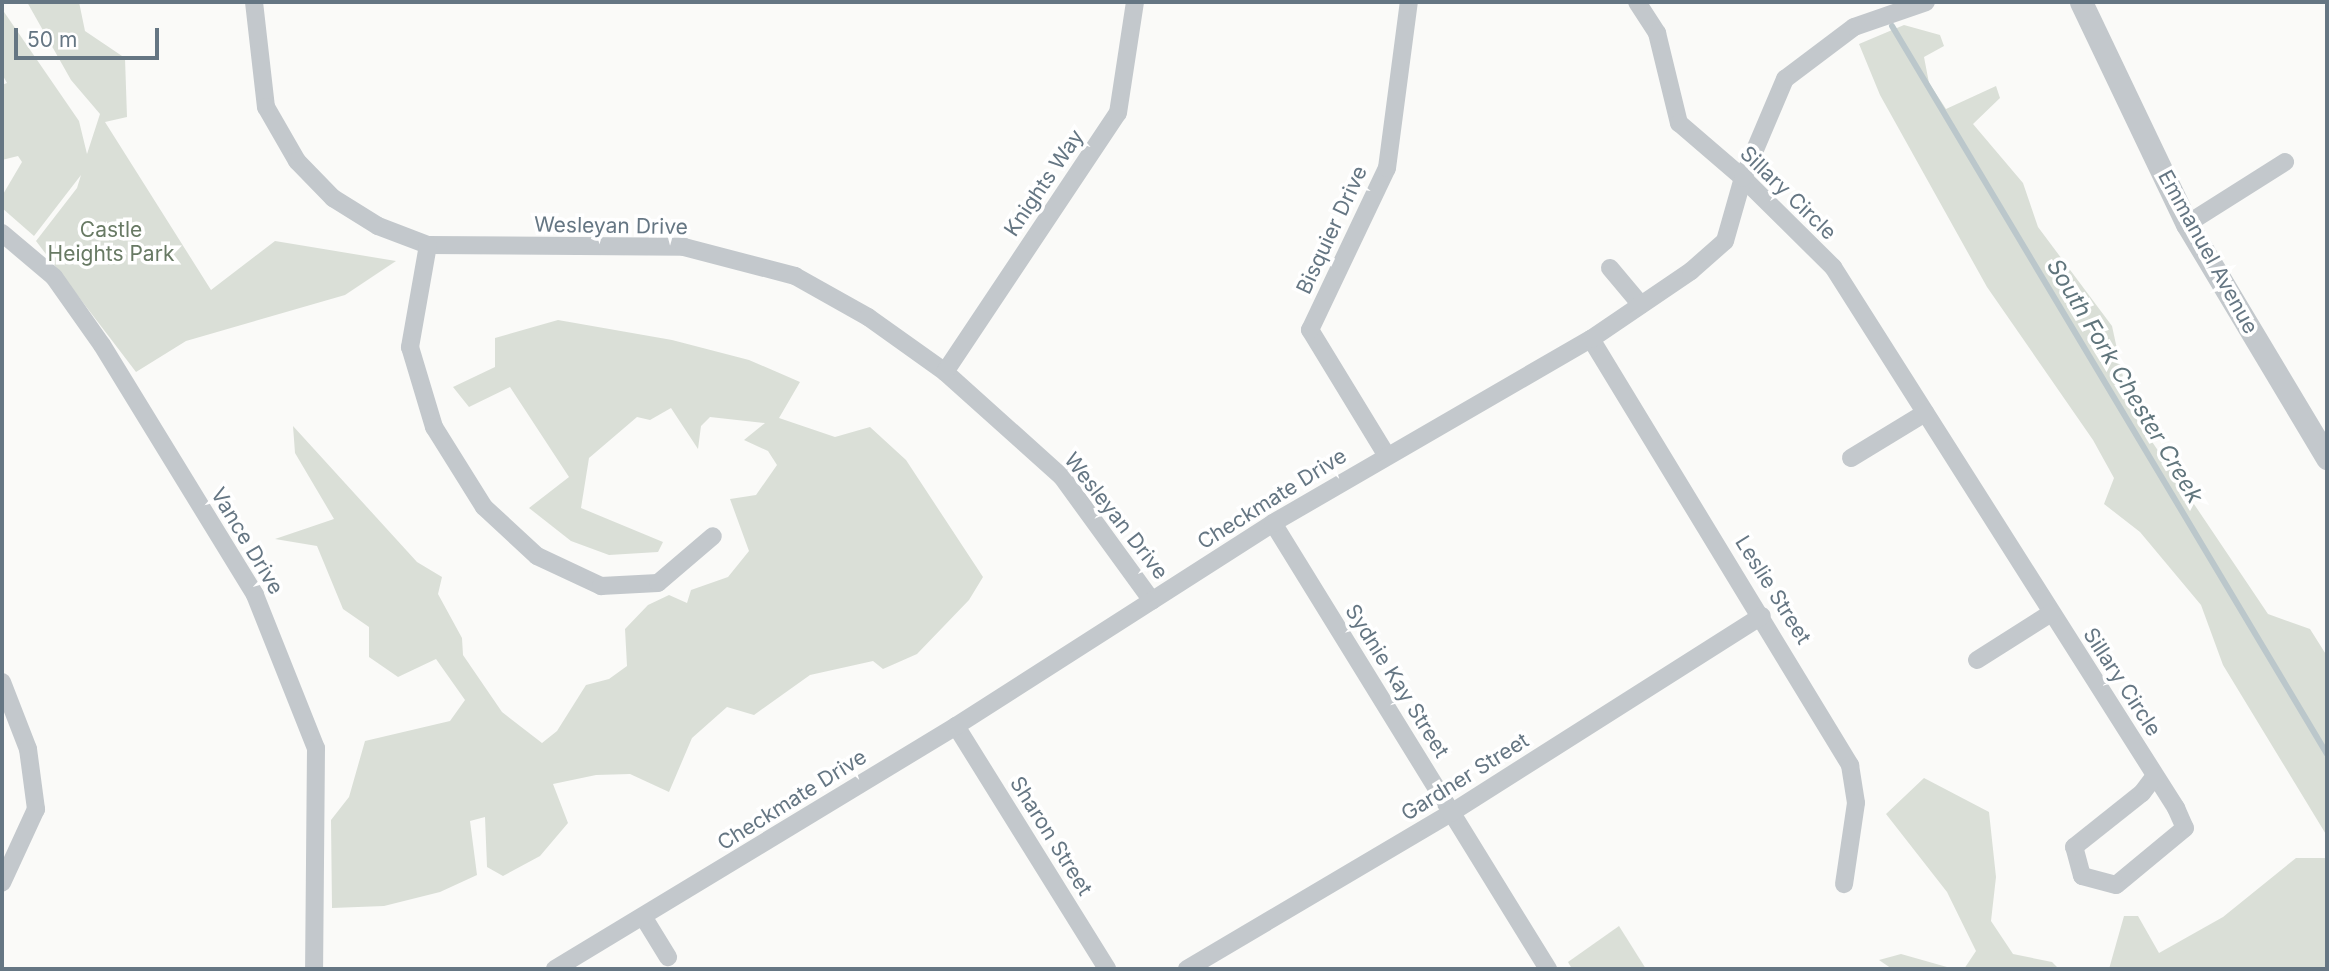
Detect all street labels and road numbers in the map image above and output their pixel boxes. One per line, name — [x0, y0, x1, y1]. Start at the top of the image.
street label: Knights Way — [999, 125, 1089, 241]
street label: Sillary Circle — [1735, 141, 1841, 245]
street label: Bisquier Drive — [1291, 162, 1373, 298]
street label: Emmanuel Avenue — [2153, 166, 2263, 338]
street label: Wesleyan Drive — [534, 212, 688, 240]
street label: Checkmate Drive — [1193, 443, 1351, 555]
street label: Wesleyan Drive — [1059, 448, 1173, 584]
street label: Vance Drive — [205, 483, 289, 599]
street label: Leslie Street — [1730, 531, 1816, 649]
street label: Sydnie Kay Street — [1340, 600, 1454, 762]
street label: Sillary Circle — [2078, 623, 2166, 741]
street label: Gardner Street — [1397, 728, 1533, 826]
street label: Checkmate Drive — [713, 744, 871, 856]
street label: Sharon Street — [1004, 772, 1098, 900]

